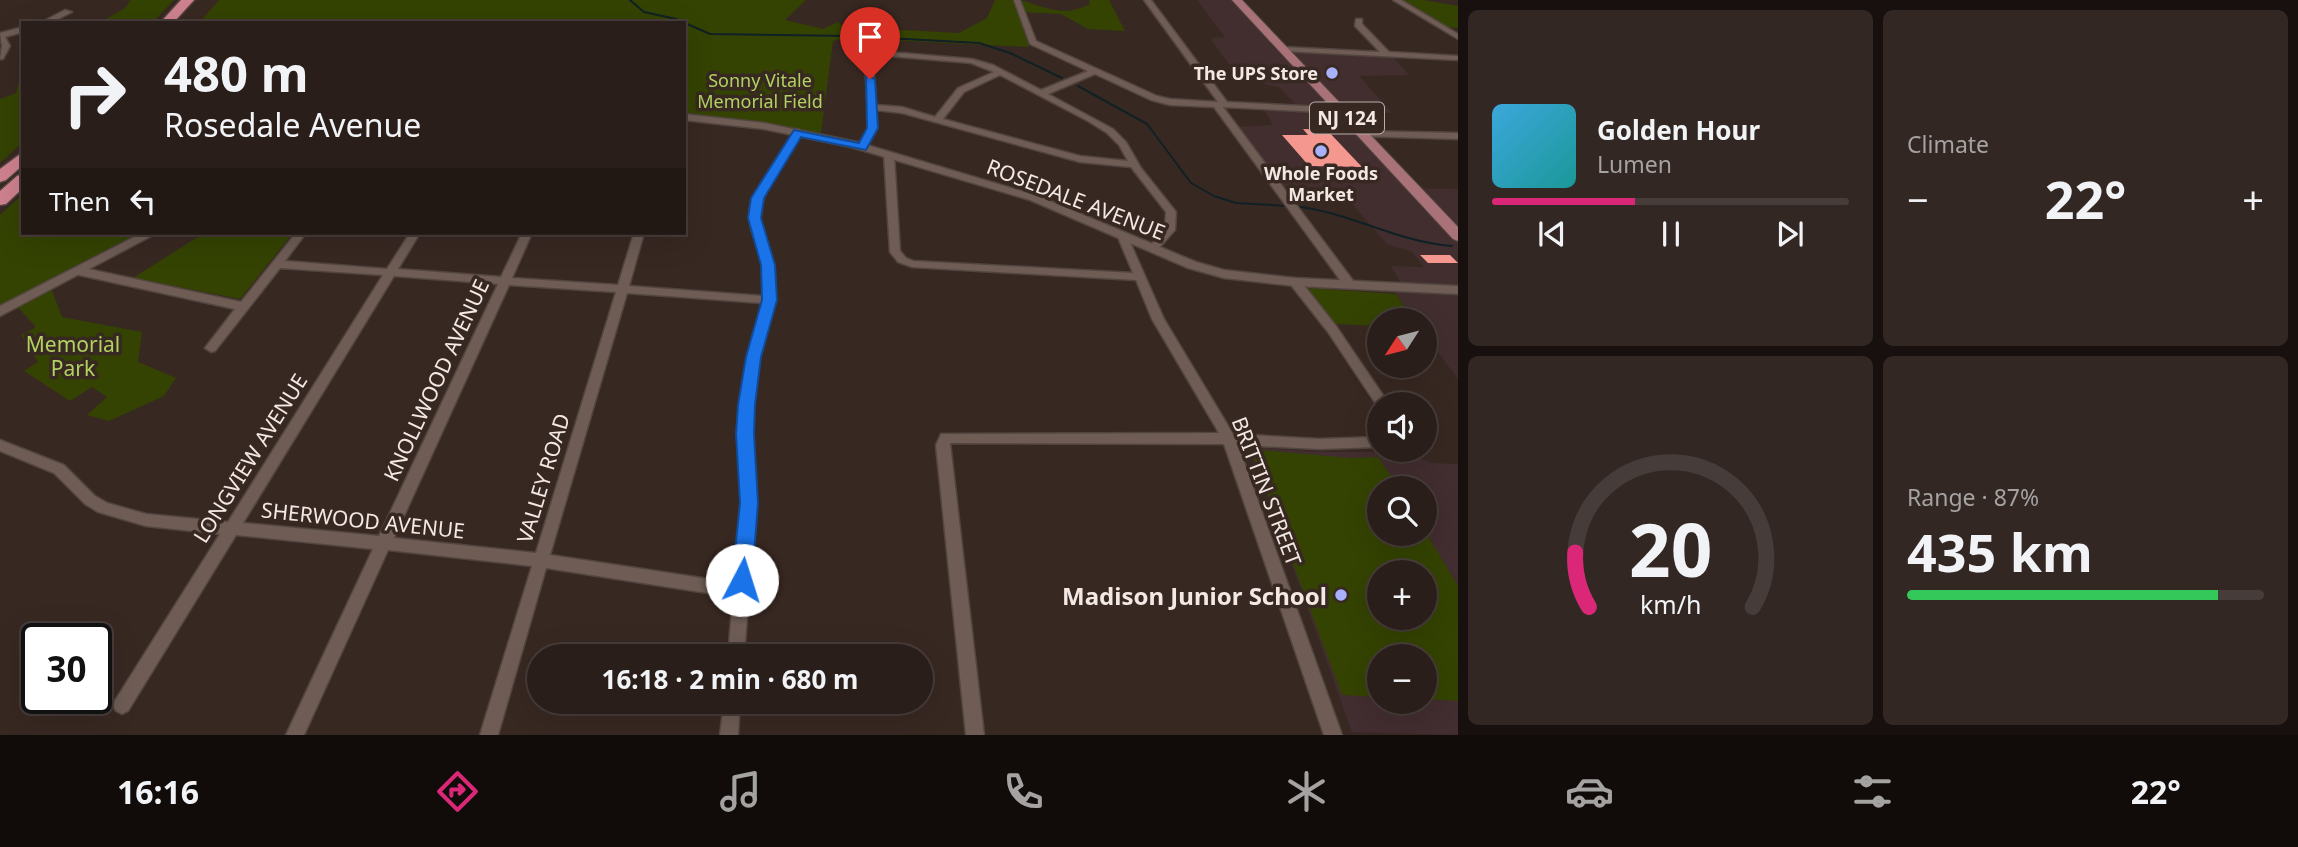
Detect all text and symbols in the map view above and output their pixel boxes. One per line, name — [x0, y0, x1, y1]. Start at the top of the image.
pin — [840, 7, 900, 79]
icon: arrive — [851, 18, 889, 56]
text: 480 m — [164, 40, 309, 106]
icon: right — [49, 49, 140, 140]
place label: The UPS Store — [1194, 61, 1318, 85]
marker: The UPS Store — [1324, 65, 1340, 81]
park label: Sonny Vitale Memorial Field — [697, 68, 823, 113]
road number: NJ 124 — [1310, 102, 1384, 134]
text: Rosedale Avenue — [164, 103, 421, 146]
text: Golden Hour — [1597, 112, 1760, 148]
text: Climate — [1907, 128, 1989, 160]
marker: Whole Foods Market — [1313, 143, 1329, 159]
text: Lumen — [1597, 148, 1672, 180]
street label: ROSEDALE AVENUE — [983, 152, 1169, 246]
place label: Whole Foods Market — [1264, 161, 1378, 206]
text: 22° — [2045, 163, 2126, 234]
text: − — [1907, 173, 1929, 225]
text: + — [2242, 173, 2264, 225]
icon: left — [124, 182, 162, 220]
text: Then — [49, 183, 110, 219]
icon: previous — [1533, 215, 1571, 253]
icon: pause — [1652, 215, 1690, 253]
icon: next — [1771, 215, 1809, 253]
street label: KNOLLWOOD AVENUE — [377, 275, 495, 485]
north arrow — [1367, 308, 1437, 378]
map controls — [1367, 308, 1437, 714]
park label: Memorial Park — [26, 330, 120, 382]
street label: LONGVIEW AVENUE — [187, 368, 313, 548]
button: sound — [1367, 392, 1437, 462]
street label: VALLEY ROAD — [510, 410, 576, 546]
street label: BRITTIN STREET — [1226, 412, 1308, 570]
button: search — [1367, 476, 1437, 546]
text: Range · 87% — [1907, 481, 2039, 513]
street label: SHERWOOD AVENUE — [260, 495, 466, 545]
text: 20 — [1629, 499, 1712, 598]
text: 435 km — [1907, 516, 2093, 587]
position arrow — [705, 543, 779, 617]
button: + — [1367, 560, 1437, 630]
place label: Madison Junior School — [1062, 579, 1327, 612]
text: km/h — [1640, 586, 1701, 620]
marker: Madison Junior School — [1333, 587, 1349, 603]
speed limit sign: 30 — [21, 623, 112, 714]
button: − — [1367, 644, 1437, 714]
text: 16:18 · 2 min · 680 m — [602, 661, 858, 697]
icon: directions — [433, 767, 482, 816]
icon: music — [716, 767, 765, 816]
icon: phone — [999, 767, 1048, 816]
icon: climate — [1282, 767, 1331, 816]
icon: car — [1565, 767, 1614, 816]
icon: filters — [1848, 767, 1897, 816]
text: 16:16 — [117, 770, 199, 813]
text: 22° — [2131, 770, 2181, 813]

